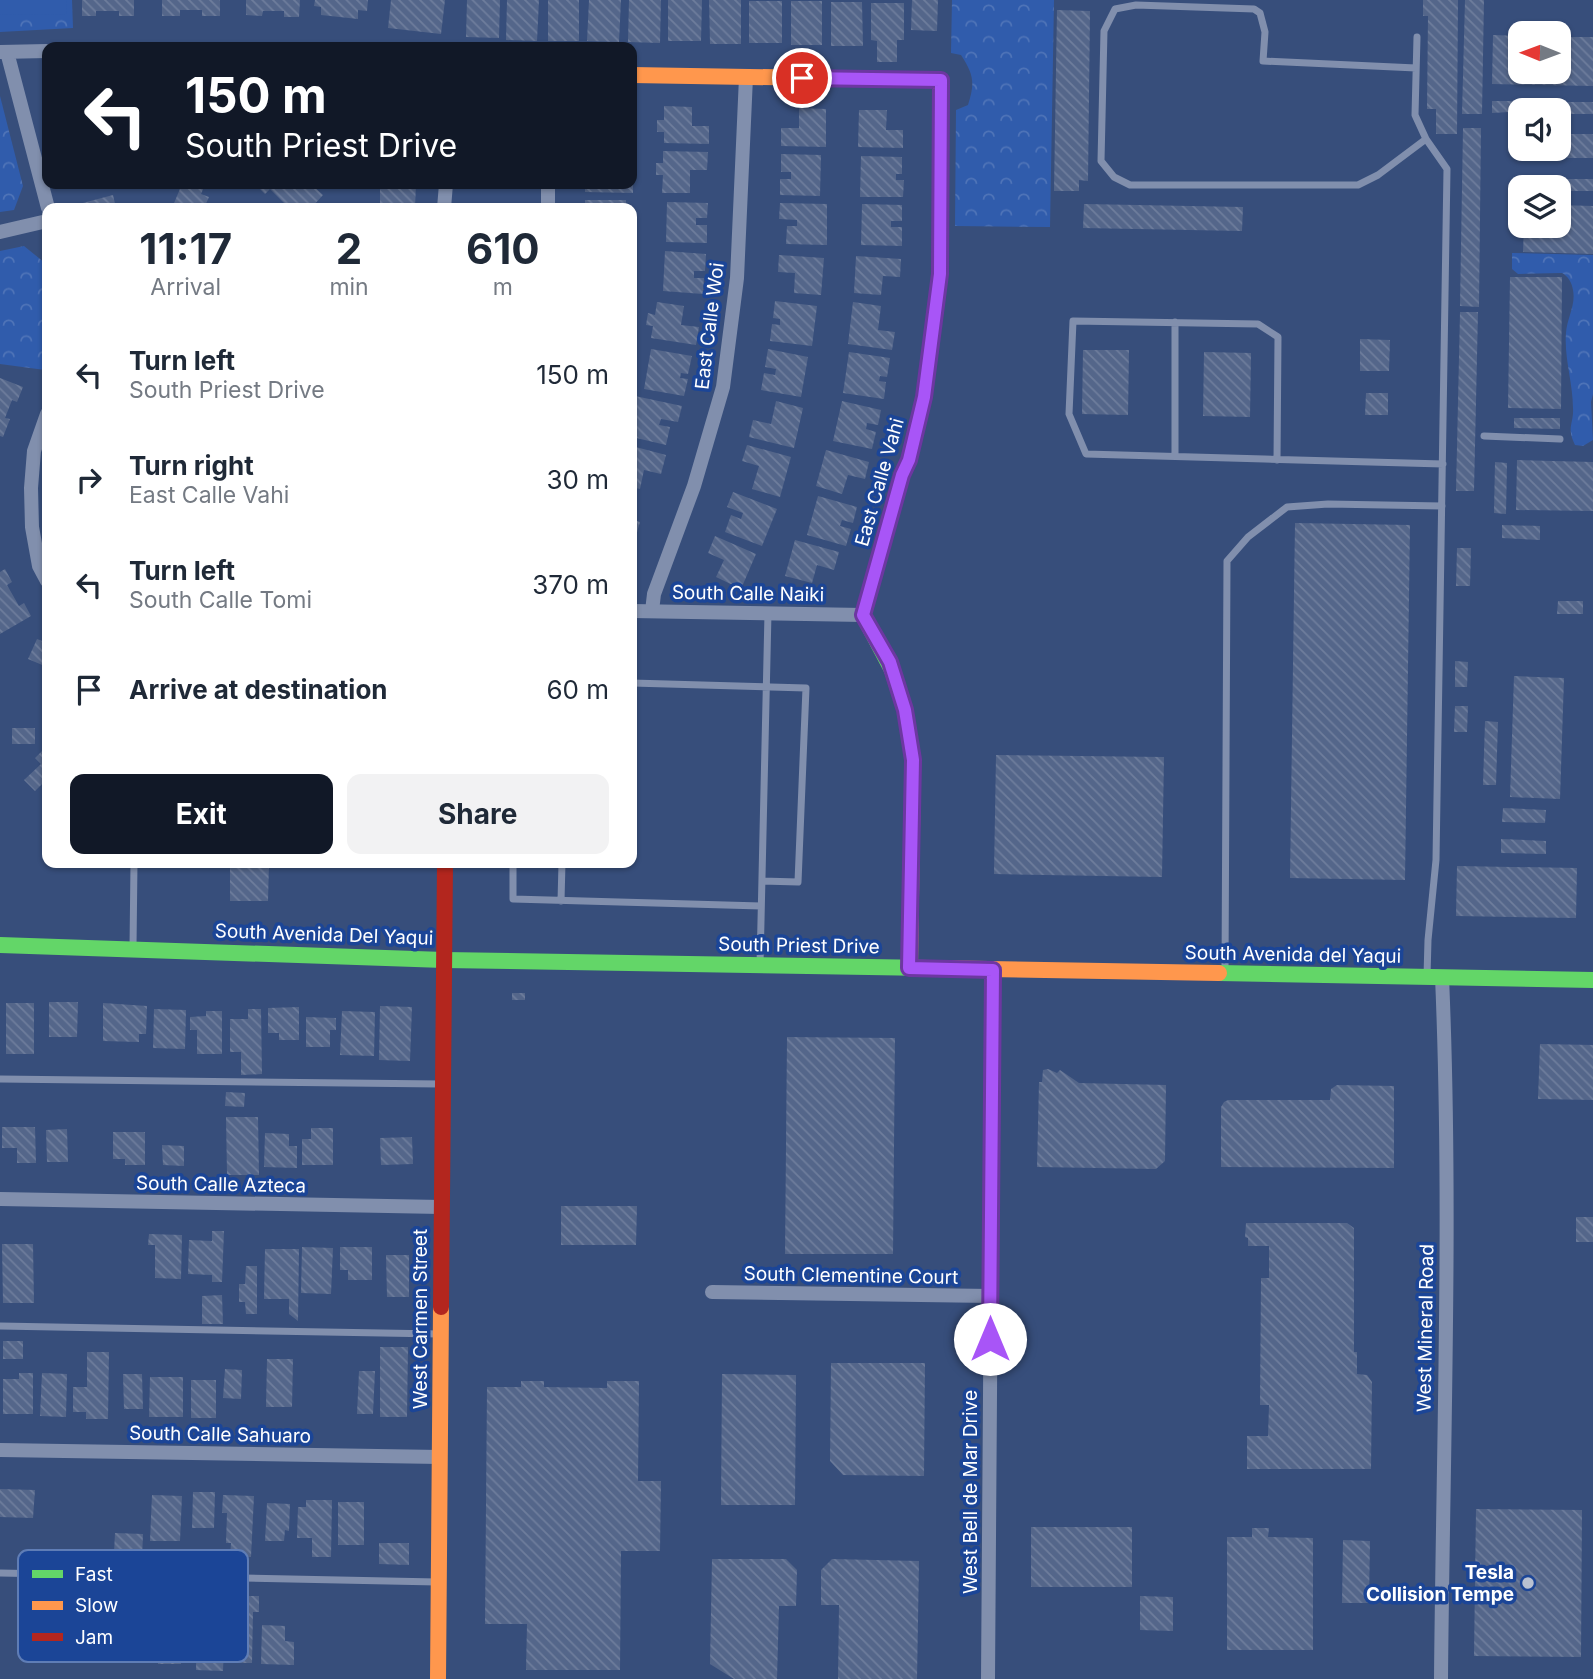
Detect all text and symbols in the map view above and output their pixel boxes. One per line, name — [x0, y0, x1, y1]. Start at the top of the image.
north arrow — [1508, 21, 1572, 84]
map controls — [1508, 21, 1571, 238]
pin — [772, 48, 832, 108]
icon: arrive — [783, 59, 821, 97]
text: 150 m — [185, 66, 327, 125]
icon: left — [70, 70, 161, 161]
button: sound — [1508, 98, 1571, 161]
text: South Priest Drive — [185, 126, 457, 165]
button: layers — [1508, 175, 1571, 238]
text: 11:17 — [139, 223, 232, 274]
text: 2 — [336, 223, 362, 274]
text: 610 — [466, 223, 540, 274]
street label: East Calle Woi — [690, 261, 729, 391]
text: Arrival — [150, 273, 221, 301]
text: min — [329, 273, 369, 301]
text: m — [493, 273, 513, 301]
text: Turn left — [129, 345, 235, 376]
icon: left — [70, 356, 108, 394]
text: 150 m — [536, 359, 609, 390]
text: South Priest Drive — [129, 376, 325, 404]
street label: East Calle Vahi — [850, 415, 909, 549]
text: Turn right — [129, 450, 254, 481]
icon: right — [70, 461, 108, 499]
text: 30 m — [546, 464, 609, 495]
text: East Calle Vahi — [129, 481, 289, 509]
text: Turn left — [129, 555, 235, 586]
icon: left — [70, 566, 108, 604]
text: 370 m — [532, 569, 609, 600]
street label: South Calle Naiki — [672, 581, 824, 606]
text: South Calle Tomi — [129, 586, 312, 614]
icon: arrive — [70, 671, 108, 709]
text: Arrive at destination — [129, 674, 388, 705]
text: 60 m — [546, 674, 609, 705]
button: Exit — [70, 774, 333, 854]
button: Share — [347, 774, 609, 854]
street label: South Avenida Del Yaqui — [214, 919, 434, 950]
street label: South Priest Drive — [718, 933, 880, 958]
street label: South Avenida del Yaqui — [1184, 941, 1401, 968]
street label: South Calle Azteca — [136, 1172, 306, 1197]
street label: West Carmen Street — [409, 1229, 432, 1409]
street label: West Mineral Road — [1413, 1244, 1438, 1412]
street label: South Clementine Court — [743, 1262, 959, 1289]
position arrow — [953, 1302, 1027, 1376]
street label: West Bell de Mar Drive — [959, 1390, 982, 1594]
street label: South Calle Sahuaro — [129, 1421, 311, 1448]
legend — [18, 1550, 248, 1662]
place label: Tesla Collision Tempe — [1366, 1561, 1514, 1606]
text: Fast — [75, 1563, 113, 1586]
marker: Tesla Collision Tempe — [1520, 1575, 1536, 1591]
text: Slow — [75, 1594, 118, 1617]
text: Jam — [75, 1626, 113, 1649]

